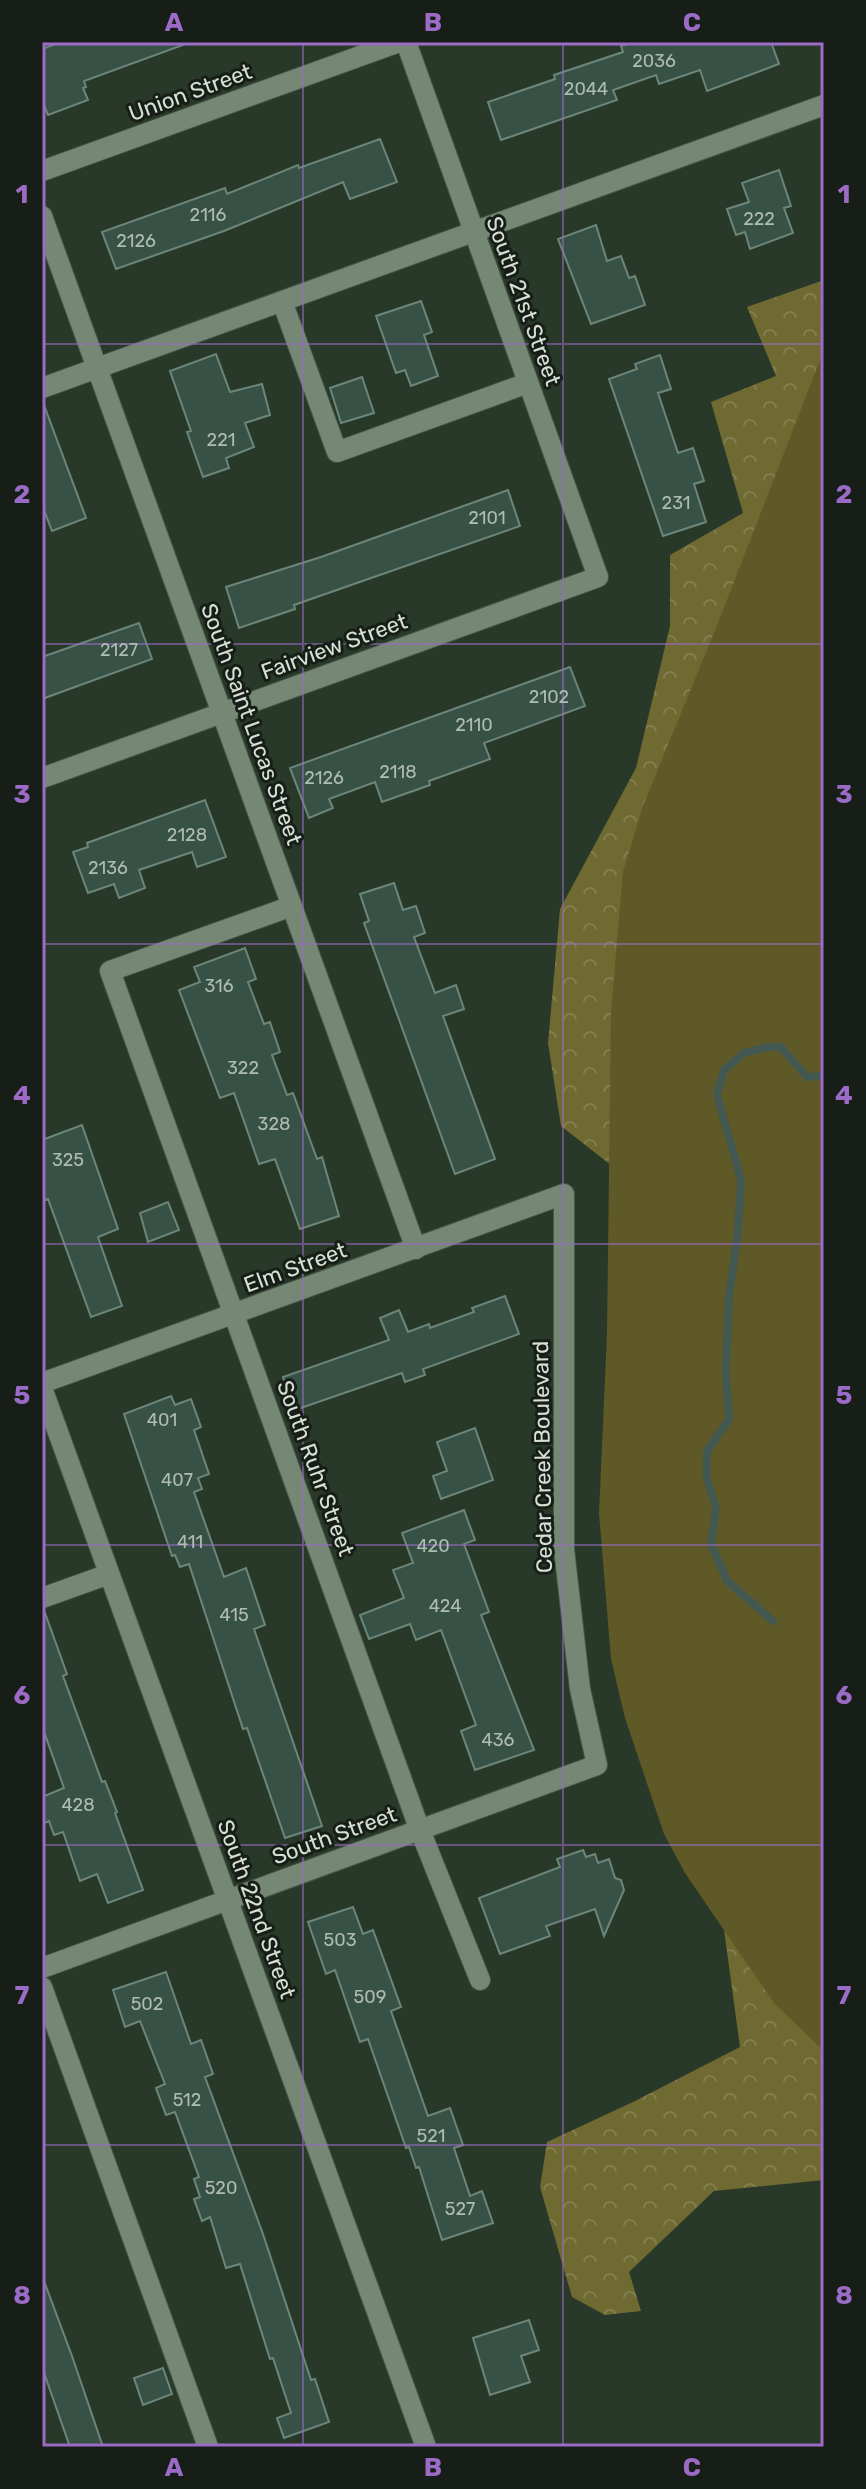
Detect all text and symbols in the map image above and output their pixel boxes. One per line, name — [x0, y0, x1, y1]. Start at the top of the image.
text: A — [165, 7, 184, 38]
text: B — [424, 7, 442, 38]
text: C — [683, 7, 701, 38]
house number: 2036 — [632, 50, 676, 72]
street label: Union Street — [125, 58, 256, 127]
house number: 2044 — [564, 78, 608, 100]
text: 1 — [16, 179, 28, 210]
text: 1 — [838, 179, 850, 210]
house number: 2116 — [190, 204, 227, 226]
house number: 222 — [743, 208, 775, 230]
street label: South 21st Street — [480, 213, 567, 390]
house number: 2126 — [116, 230, 156, 252]
house number: 221 — [207, 429, 235, 451]
text: 2 — [14, 479, 30, 510]
text: 2 — [836, 479, 852, 510]
house number: 231 — [662, 492, 690, 514]
house number: 2101 — [468, 507, 506, 529]
street label: South Saint Lucas Street — [195, 600, 308, 849]
street label: Fairview Street — [257, 607, 411, 685]
house number: 2127 — [100, 639, 138, 661]
house number: 2102 — [529, 686, 569, 708]
house number: 2110 — [455, 714, 493, 736]
house number: 2118 — [379, 761, 417, 783]
house number: 2126 — [304, 767, 344, 789]
text: 3 — [13, 779, 31, 810]
text: 3 — [835, 779, 853, 810]
house number: 2128 — [167, 824, 207, 846]
house number: 2136 — [88, 857, 128, 879]
house number: 316 — [204, 975, 234, 997]
house number: 322 — [227, 1057, 259, 1079]
text: 4 — [13, 1080, 31, 1111]
text: 4 — [835, 1080, 853, 1111]
house number: 328 — [258, 1113, 290, 1135]
house number: 325 — [52, 1149, 84, 1171]
street label: Elm Street — [240, 1236, 351, 1298]
street label: Cedar Creek Boulevard — [527, 1341, 558, 1573]
street label: South Ruhr Street — [271, 1377, 360, 1560]
text: 5 — [14, 1380, 30, 1411]
text: 5 — [836, 1380, 852, 1411]
house number: 401 — [147, 1409, 177, 1431]
house number: 407 — [161, 1469, 193, 1491]
house number: 411 — [177, 1531, 203, 1553]
house number: 420 — [416, 1535, 450, 1557]
house number: 424 — [429, 1595, 461, 1617]
house number: 415 — [219, 1604, 249, 1626]
text: 6 — [14, 1680, 31, 1711]
text: 6 — [836, 1680, 853, 1711]
house number: 436 — [482, 1729, 515, 1751]
house number: 428 — [61, 1794, 95, 1816]
street label: South Street — [268, 1800, 400, 1870]
street label: South 22nd Street — [212, 1816, 302, 2003]
house number: 503 — [324, 1929, 356, 1951]
text: 7 — [15, 1980, 30, 2011]
text: 7 — [837, 1980, 852, 2011]
house number: 509 — [354, 1986, 386, 2008]
house number: 502 — [131, 1993, 163, 2015]
house number: 512 — [173, 2089, 201, 2111]
house number: 521 — [417, 2125, 445, 2147]
house number: 520 — [205, 2177, 237, 2199]
house number: 527 — [445, 2198, 475, 2220]
text: 8 — [13, 2280, 31, 2311]
text: 8 — [835, 2280, 853, 2311]
text: A — [165, 2452, 184, 2483]
text: B — [424, 2452, 442, 2483]
text: C — [683, 2452, 701, 2483]

